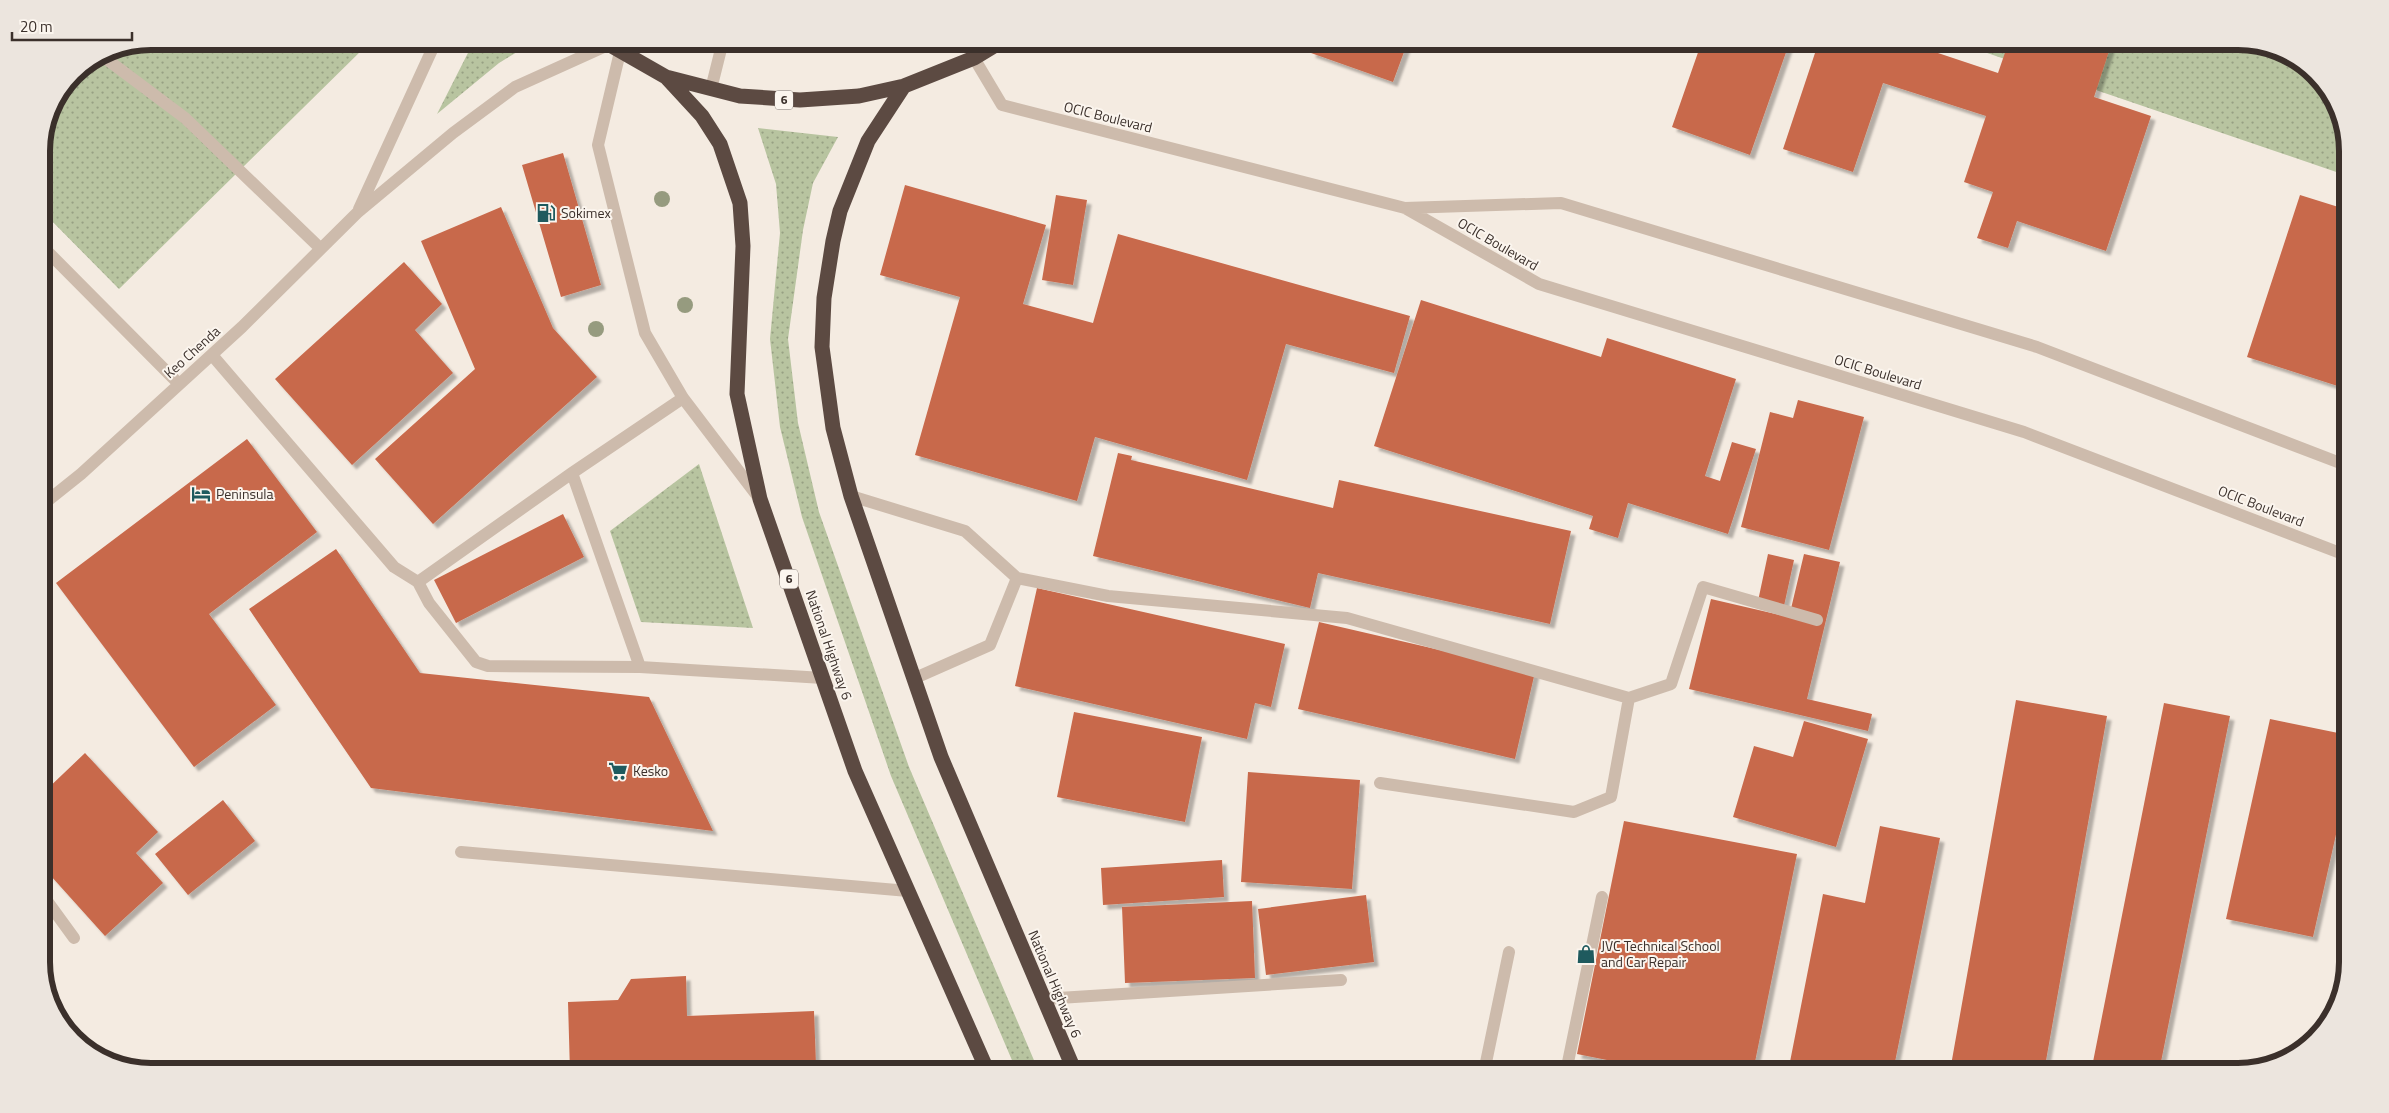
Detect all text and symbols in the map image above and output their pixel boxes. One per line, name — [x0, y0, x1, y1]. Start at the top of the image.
scale bar — [12, 10, 132, 42]
text: 20 m — [20, 15, 53, 38]
road number: 6 — [775, 90, 793, 110]
street label: OCIC Boulevard — [1062, 95, 1154, 138]
fuel station icon: Sokimex — [535, 202, 557, 224]
place label: Sokimex — [561, 202, 611, 223]
street label: OCIC Boulevard — [1454, 212, 1543, 275]
street label: Keo Chenda — [159, 321, 224, 383]
street label: OCIC Boulevard — [1832, 348, 1924, 395]
street label: OCIC Boulevard — [2215, 480, 2307, 532]
hotel icon: Peninsula — [190, 483, 212, 505]
place label: Peninsula — [216, 483, 274, 504]
road number: 6 — [780, 570, 798, 588]
street label: National Highway 6 — [801, 587, 858, 703]
supermarket icon: Kesko — [607, 760, 629, 782]
place label: Kesko — [633, 760, 668, 781]
street label: National Highway 6 — [1023, 927, 1088, 1041]
place label: JVC Technical School and Car Repair — [1601, 935, 1720, 972]
shop icon: JVC Technical School and Car Repair — [1575, 943, 1597, 965]

